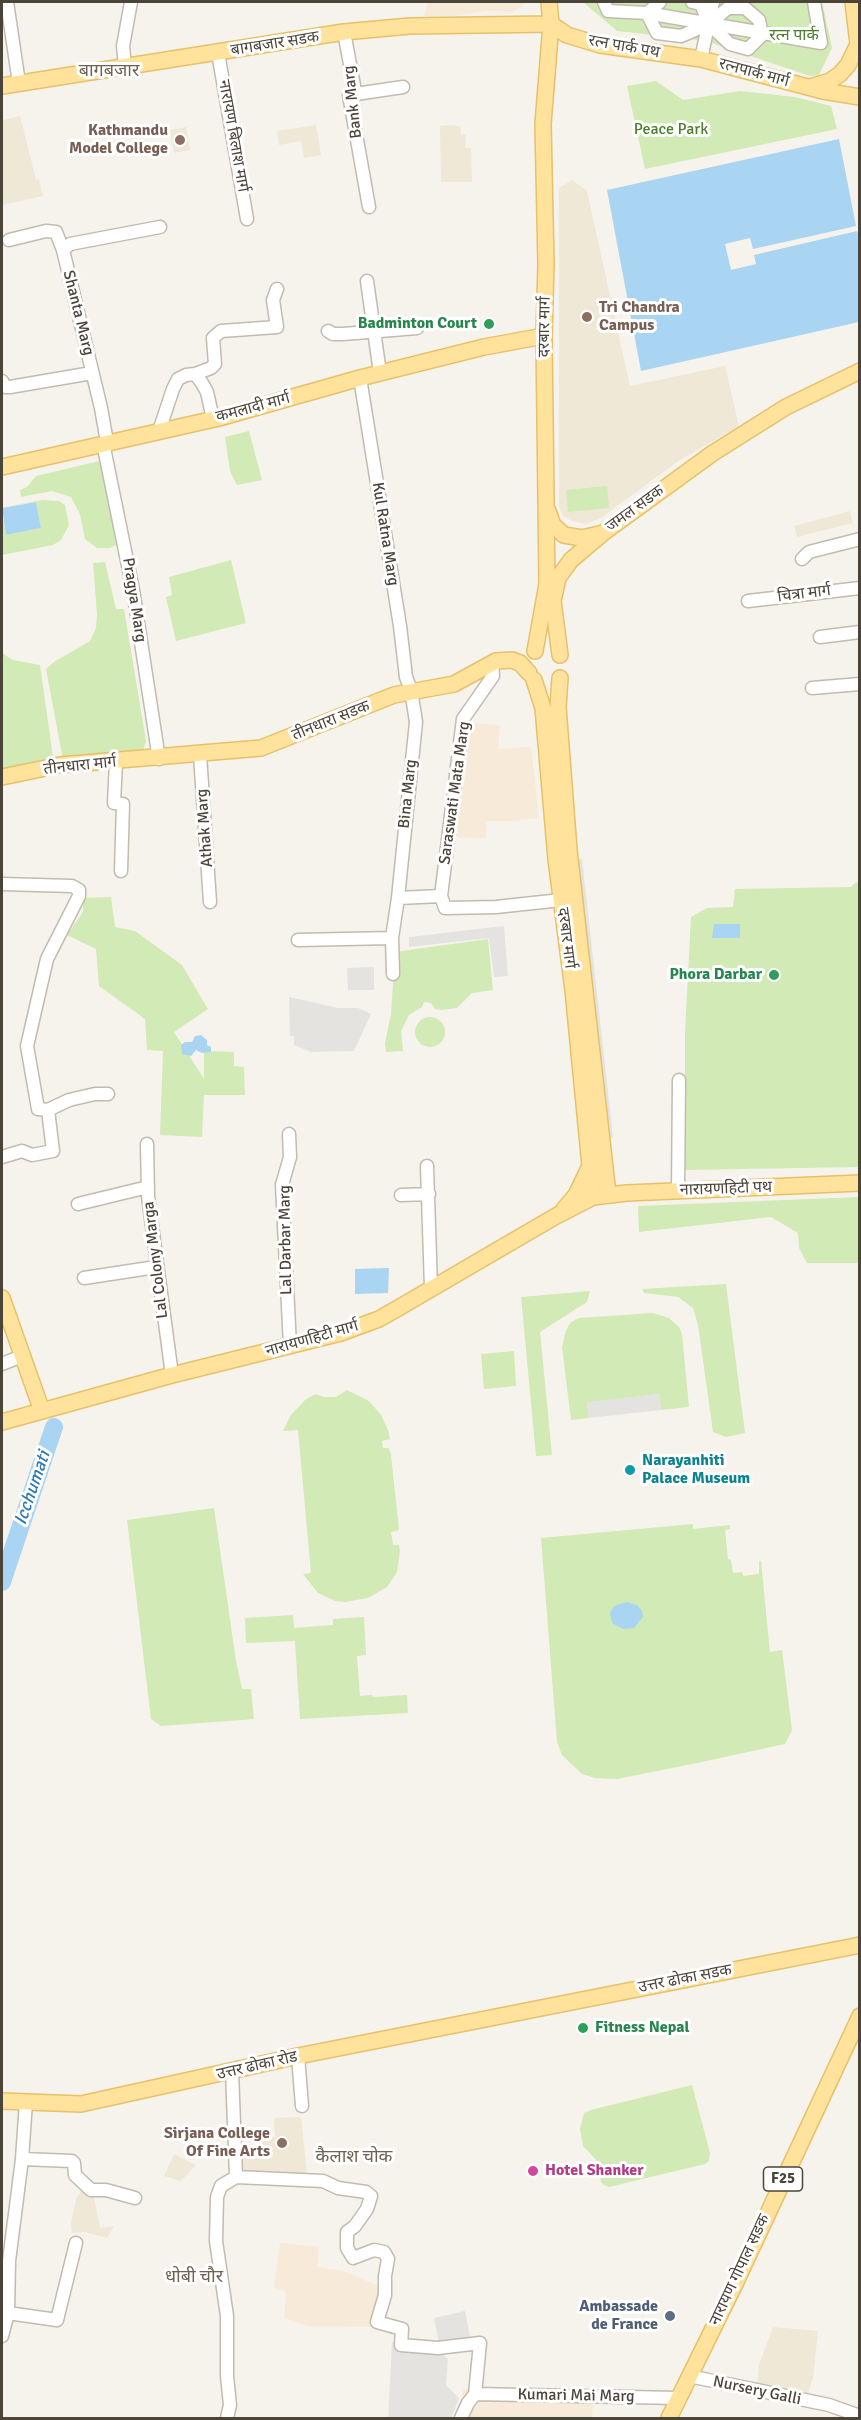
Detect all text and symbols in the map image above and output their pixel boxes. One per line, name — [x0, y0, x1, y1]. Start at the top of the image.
park label: रत्न पार्क — [769, 26, 819, 46]
street label: बागबजार सडक — [229, 28, 321, 60]
street label: रत्न पार्क पथ — [587, 31, 661, 63]
street label: रत्नपार्क मार्ग — [717, 54, 791, 92]
district label: बागबजार — [79, 60, 139, 82]
street label: Bank Marg — [340, 65, 366, 139]
street label: नारायण बिलाश मार्ग — [214, 78, 252, 194]
park label: Peace Park — [634, 120, 708, 140]
place label: Kathmandu Model College — [69, 121, 168, 159]
marker: Kathmandu Model College — [173, 133, 187, 147]
street label: Shanta Marg — [58, 269, 98, 357]
street label: दरबार मार्ग — [535, 296, 555, 358]
place label: Tri Chandra Campus — [599, 298, 680, 336]
marker: Tri Chandra Campus — [580, 310, 594, 324]
place label: Badminton Court — [358, 314, 477, 334]
marker: Badminton Court — [482, 317, 496, 331]
street label: कमलादी मार्ग — [214, 389, 292, 427]
street label: Kul Ratna Marg — [367, 481, 403, 587]
street label: जमल सडक — [602, 481, 668, 537]
street label: Pragya Marg — [118, 556, 150, 644]
street label: चित्रा मार्ग — [776, 581, 832, 607]
street label: तीनधारा सडक — [289, 697, 373, 745]
street label: Saraswati Mata Marg — [435, 720, 475, 866]
street label: तीनधारा मार्ग — [43, 753, 117, 779]
street label: Bina Marg — [395, 758, 421, 830]
street label: Athak Marg — [193, 788, 217, 868]
street label: दरबार मार्ग — [553, 907, 579, 969]
place label: Phora Darbar — [669, 965, 762, 985]
marker: Phora Darbar — [767, 968, 781, 982]
street label: नारायणहिटी पथ — [680, 1178, 772, 1200]
street label: Lal Darbar Marg — [275, 1185, 297, 1295]
street label: Lal Colony Marga — [139, 1200, 173, 1320]
street label: नारायणहिटी मार्ग — [263, 1317, 361, 1361]
water label: Icchumati — [10, 1448, 56, 1528]
place label: Narayanhiti Palace Museum — [642, 1451, 750, 1489]
marker: Narayanhiti Palace Museum — [623, 1463, 637, 1477]
street label: उत्तर ढोका सडक — [637, 1961, 733, 1997]
place label: Fitness Nepal — [595, 2018, 690, 2038]
marker: Fitness Nepal — [576, 2021, 590, 2035]
street label: उत्तर ढोका रोड — [215, 2047, 299, 2085]
place label: Sirjana College Of Fine Arts — [164, 2124, 270, 2162]
marker: Sirjana College Of Fine Arts — [275, 2136, 289, 2150]
district label: कैलाश चोक — [316, 2146, 392, 2168]
place label: Hotel Shanker — [545, 2161, 644, 2181]
marker: Hotel Shanker — [526, 2164, 540, 2178]
road number: F25 — [764, 2167, 802, 2191]
street label: नारायण गोपाल सडक — [706, 2211, 774, 2329]
district label: धोबी चौर — [165, 2266, 223, 2288]
place label: Ambassade de France — [579, 2297, 658, 2335]
marker: Ambassade de France — [663, 2309, 677, 2323]
street label: Nursery Galli — [711, 2372, 803, 2410]
street label: Kumari Mai Marg — [517, 2385, 635, 2407]

